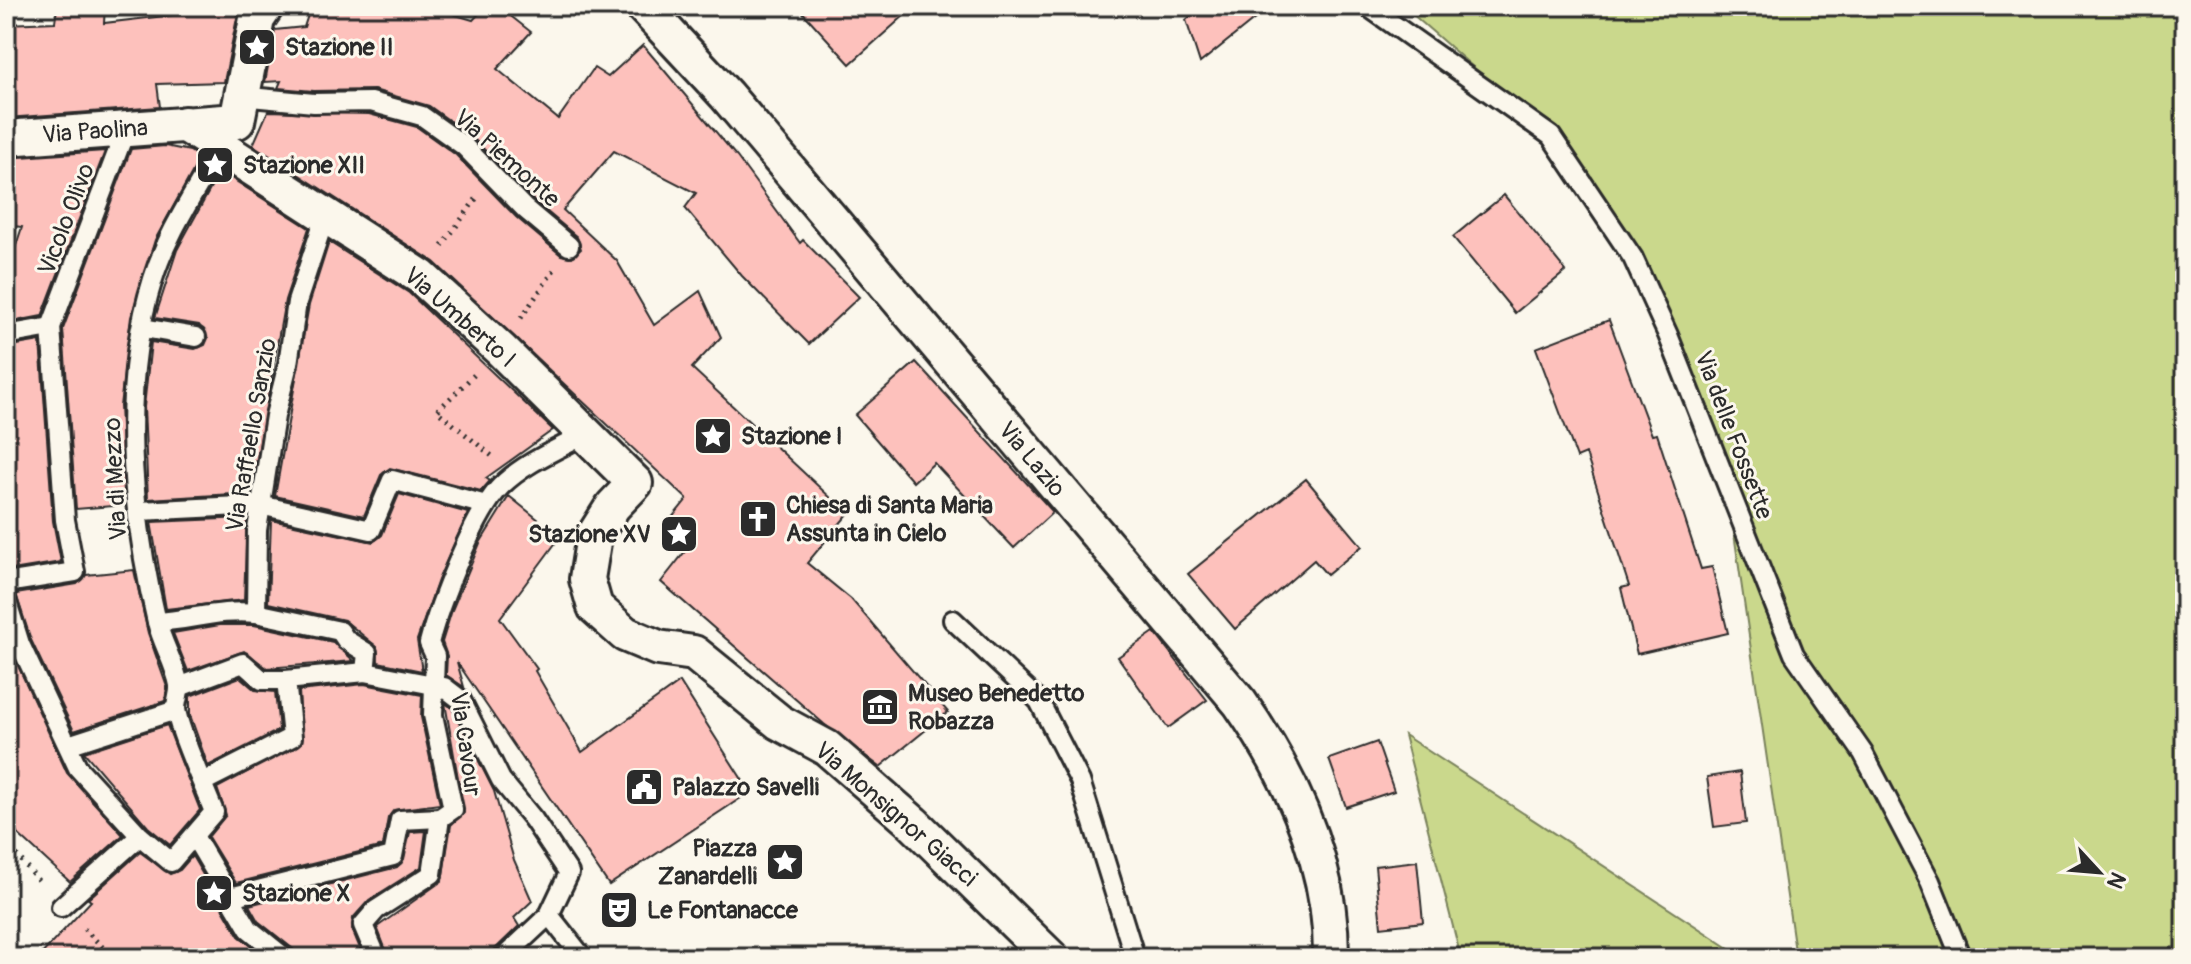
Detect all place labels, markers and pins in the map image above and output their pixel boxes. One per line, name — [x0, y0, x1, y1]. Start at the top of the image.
place icon: Stazione II — [236, 26, 278, 68]
place label: Stazione II — [285, 33, 393, 62]
place icon: Stazione XII — [194, 144, 236, 186]
place label: Stazione XII — [243, 151, 365, 180]
place icon: Stazione I — [692, 415, 734, 457]
place label: Stazione I — [741, 422, 843, 451]
place label: Chiesa di Santa Maria Assunta in Cielo — [786, 491, 993, 548]
church icon: Chiesa di Santa Maria Assunta in Cielo — [737, 498, 779, 540]
place icon: Stazione XV — [658, 513, 700, 555]
place label: Stazione XV — [528, 520, 651, 549]
place label: Museo Benedetto Robazza — [908, 679, 1085, 736]
museum icon: Museo Benedetto Robazza — [859, 686, 901, 728]
public building icon: Palazzo Savelli — [623, 766, 665, 808]
place label: Palazzo Savelli — [672, 773, 819, 802]
place label: Piazza Zanardelli — [658, 834, 757, 891]
place icon: Piazza Zanardelli — [764, 841, 806, 883]
place icon: Stazione X — [193, 872, 235, 914]
place label: Stazione X — [242, 879, 350, 908]
theatre icon: Le Fontanacce — [598, 889, 640, 931]
place label: Le Fontanacce — [647, 896, 799, 925]

